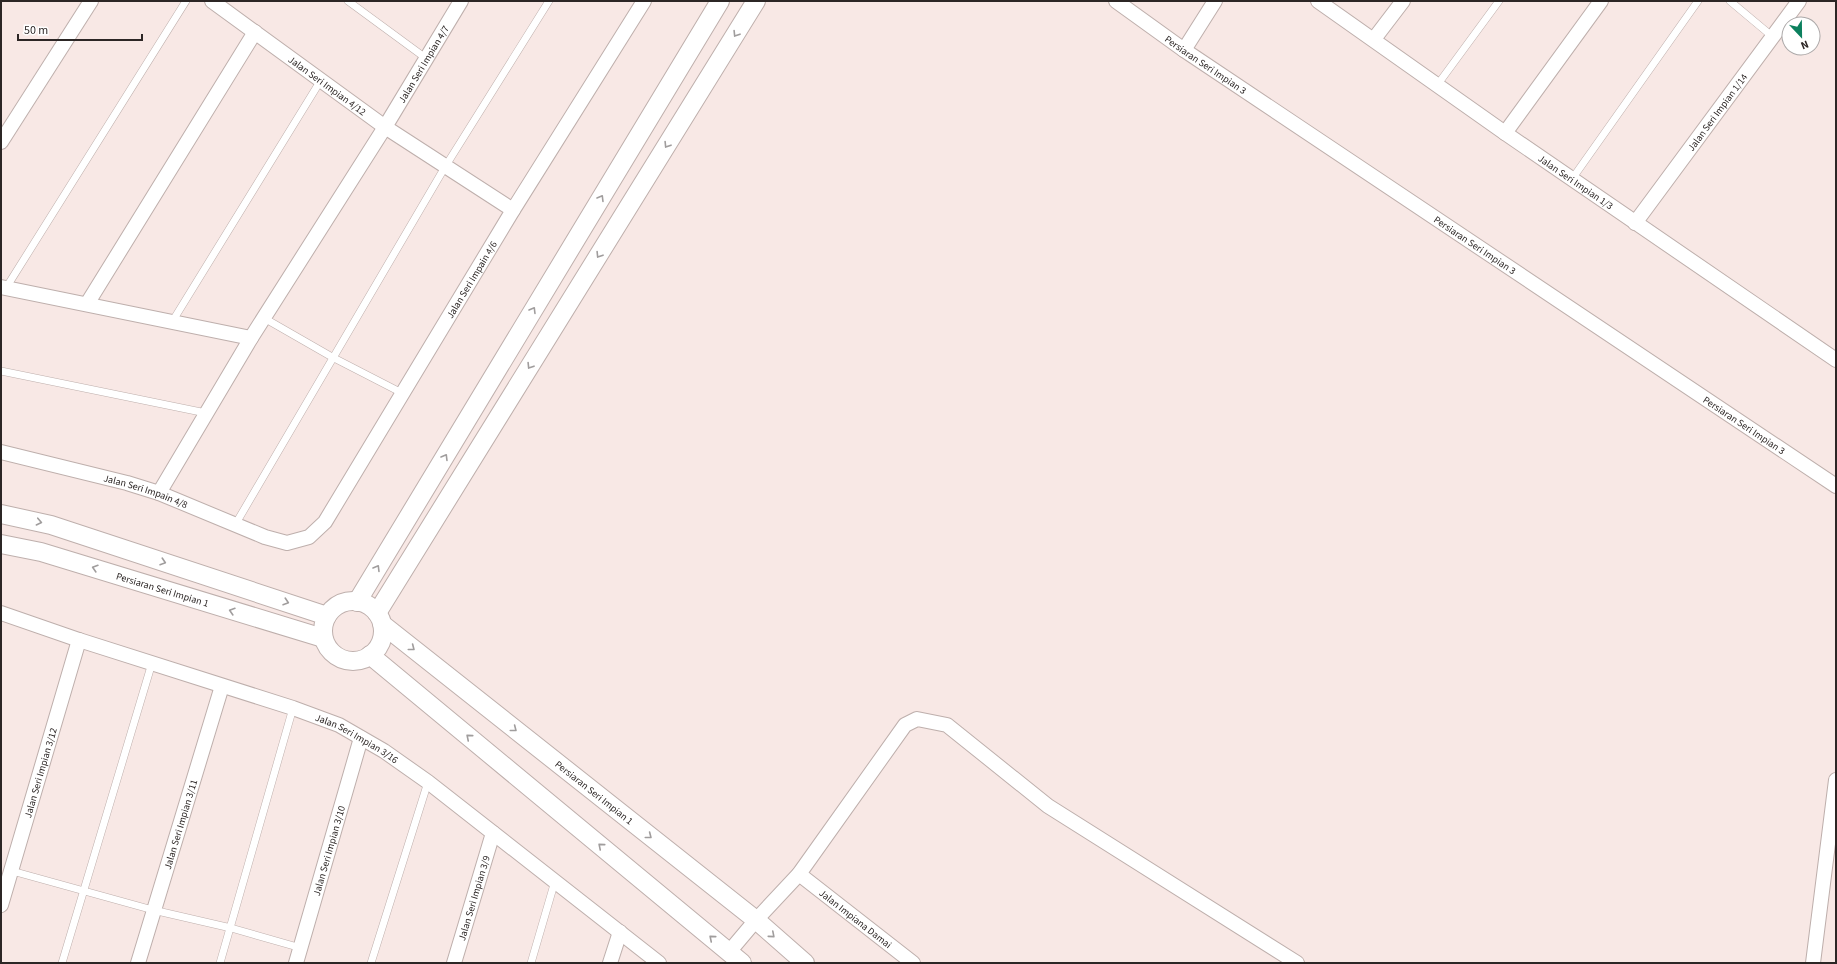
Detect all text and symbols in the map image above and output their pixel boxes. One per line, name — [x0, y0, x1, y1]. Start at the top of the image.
scale bar — [18, 16, 142, 42]
north arrow — [1781, 16, 1821, 56]
text: 50 m — [24, 22, 48, 39]
street label: Jalan Seri Impian 4/7 — [395, 23, 453, 106]
one-way arrow — [733, 30, 740, 37]
street label: Persiaran Seri Impian 3 — [1162, 32, 1249, 98]
text: N — [1798, 36, 1811, 53]
street label: Jalan Seri Impian 4/12 — [285, 53, 369, 119]
street label: Jalan Seri Impian 1/14 — [1684, 71, 1751, 154]
one-way arrow — [664, 141, 672, 148]
street label: Jalan Seri Impian 1/3 — [1535, 152, 1616, 213]
one-way arrow — [596, 195, 603, 202]
street label: Persiaran Seri Impian 3 — [1431, 213, 1518, 278]
street label: Jalan Seri Impain 4/6 — [443, 238, 501, 321]
one-way arrow — [596, 251, 603, 258]
one-way arrow — [529, 307, 536, 314]
one-way arrow — [527, 362, 535, 369]
street label: Persiaran Seri Impian 3 — [1700, 393, 1788, 458]
one-way arrow — [440, 454, 447, 461]
street label: Jalan Seri Impain 4/8 — [102, 471, 190, 512]
one-way arrow — [36, 518, 42, 526]
one-way arrow — [159, 557, 166, 566]
one-way arrow — [91, 565, 98, 573]
one-way arrow — [373, 565, 380, 572]
street label: Persiaran Seri Impian 1 — [114, 569, 210, 611]
one-way arrow — [283, 597, 290, 606]
one-way arrow — [229, 607, 236, 615]
one-way arrow — [408, 643, 415, 650]
street label: Jalan Seri Impian 3/16 — [313, 711, 401, 767]
one-way arrow — [510, 724, 517, 731]
street label: Jalan Seri Impian 3/12 — [21, 726, 61, 820]
one-way arrow — [466, 734, 473, 741]
street label: Persiaran Seri Impian 1 — [552, 758, 636, 828]
street label: Jalan Seri Impian 3/11 — [161, 778, 201, 871]
street label: Jalan Seri Impian 3/10 — [310, 804, 349, 898]
one-way arrow — [644, 831, 651, 838]
one-way arrow — [599, 844, 606, 851]
street label: Jalan Seri Impian 3/9 — [455, 854, 494, 942]
street label: Jalan Impiana Damai — [816, 886, 894, 952]
one-way arrow — [767, 930, 775, 937]
one-way arrow — [710, 935, 717, 942]

